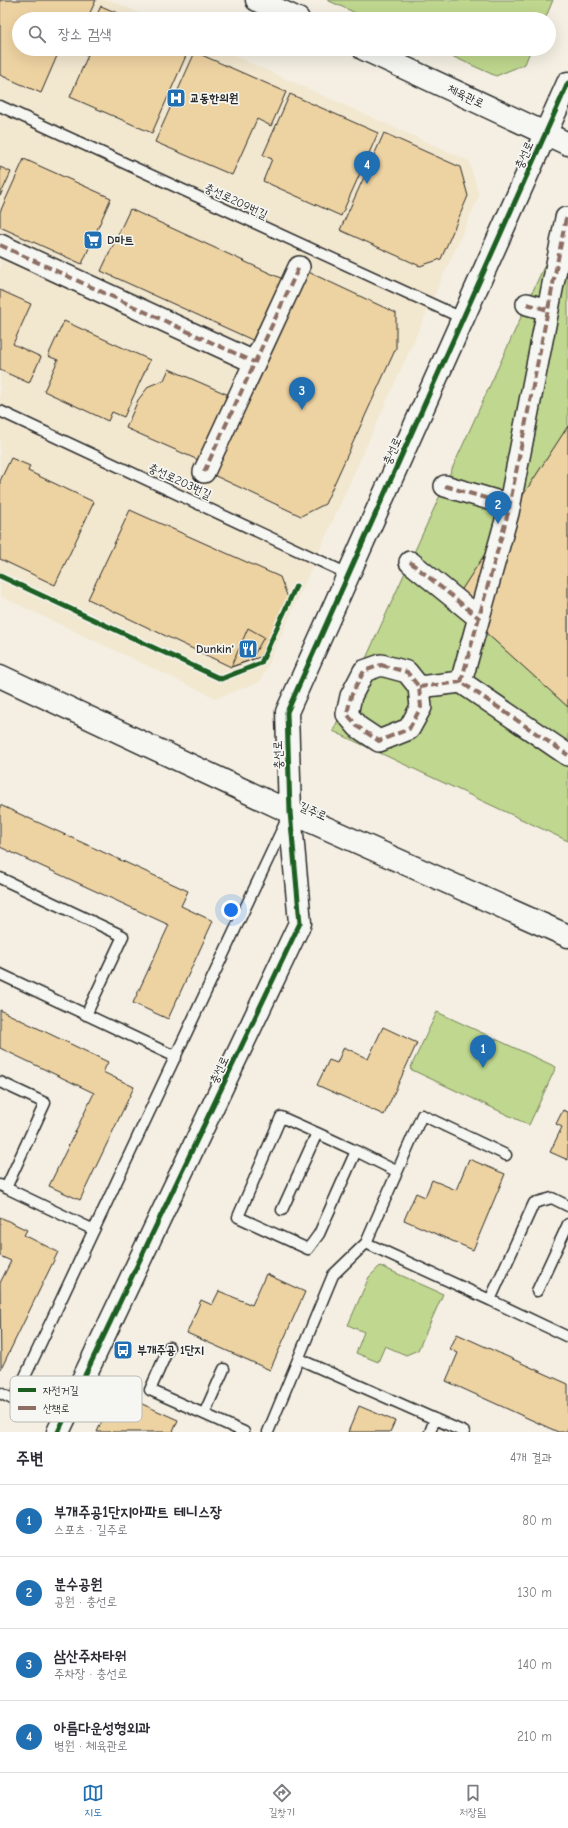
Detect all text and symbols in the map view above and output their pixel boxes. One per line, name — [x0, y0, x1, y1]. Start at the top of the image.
search box — [12, 12, 556, 56]
icon: search — [26, 23, 48, 45]
text: 장소 검색 — [58, 25, 111, 43]
street label: 체육관로 — [446, 81, 486, 111]
hospital icon: 교동한의원 — [165, 87, 187, 109]
place label: 교동한의원 — [190, 91, 239, 105]
street label: 충선로 — [512, 139, 536, 171]
pin: 4 — [354, 151, 380, 184]
street label: 충선로209번길 — [202, 180, 270, 222]
supermarket icon: D마트 — [82, 229, 104, 251]
place label: D마트 — [107, 233, 134, 247]
pin: 3 — [289, 377, 315, 410]
street label: 충선로 — [380, 435, 404, 467]
street label: 충선로203번길 — [146, 460, 214, 502]
pin: 2 — [485, 491, 511, 524]
restaurant icon: Dunkin' — [237, 638, 259, 660]
place label: Dunkin' — [196, 642, 234, 656]
street label: 충선로 — [270, 740, 286, 770]
street label: 길주로 — [297, 799, 329, 823]
your location — [221, 900, 241, 920]
pin: 1 — [470, 1035, 496, 1068]
street label: 충선로 — [207, 1054, 231, 1086]
bus stop icon: 부개주공 1단지 — [112, 1339, 134, 1361]
place label: 부개주공 1단지 — [137, 1343, 204, 1357]
legend — [10, 1376, 142, 1422]
text: 자전거길 — [43, 1384, 79, 1397]
text: 산책로 — [43, 1402, 70, 1415]
text: 주변 — [16, 1449, 43, 1468]
text: 4개 결과 — [510, 1450, 552, 1465]
text: 부개주공1단지아파트 테니스장 — [54, 1503, 222, 1521]
text: 1 — [26, 1513, 32, 1528]
text: 80 m — [522, 1513, 552, 1528]
text: 스포츠 · 길주로 — [54, 1522, 128, 1537]
text: 분수공원 — [54, 1575, 102, 1593]
text: 2 — [26, 1585, 32, 1600]
text: 130 m — [517, 1585, 552, 1600]
text: 공원 · 충선로 — [54, 1594, 117, 1609]
text: 삼산주차타워 — [54, 1647, 126, 1665]
text: 3 — [26, 1657, 32, 1672]
text: 140 m — [518, 1657, 552, 1672]
text: 주차장 · 충선로 — [54, 1666, 128, 1681]
text: 아름다운성형외과 — [54, 1719, 151, 1737]
text: 4 — [26, 1729, 32, 1744]
text: 210 m — [517, 1729, 552, 1744]
text: 병원 · 체육관로 — [54, 1738, 128, 1753]
tab: 지도 — [82, 1782, 104, 1820]
tab: 길찾기 — [268, 1782, 295, 1820]
tab: 저장됨 — [459, 1782, 486, 1820]

